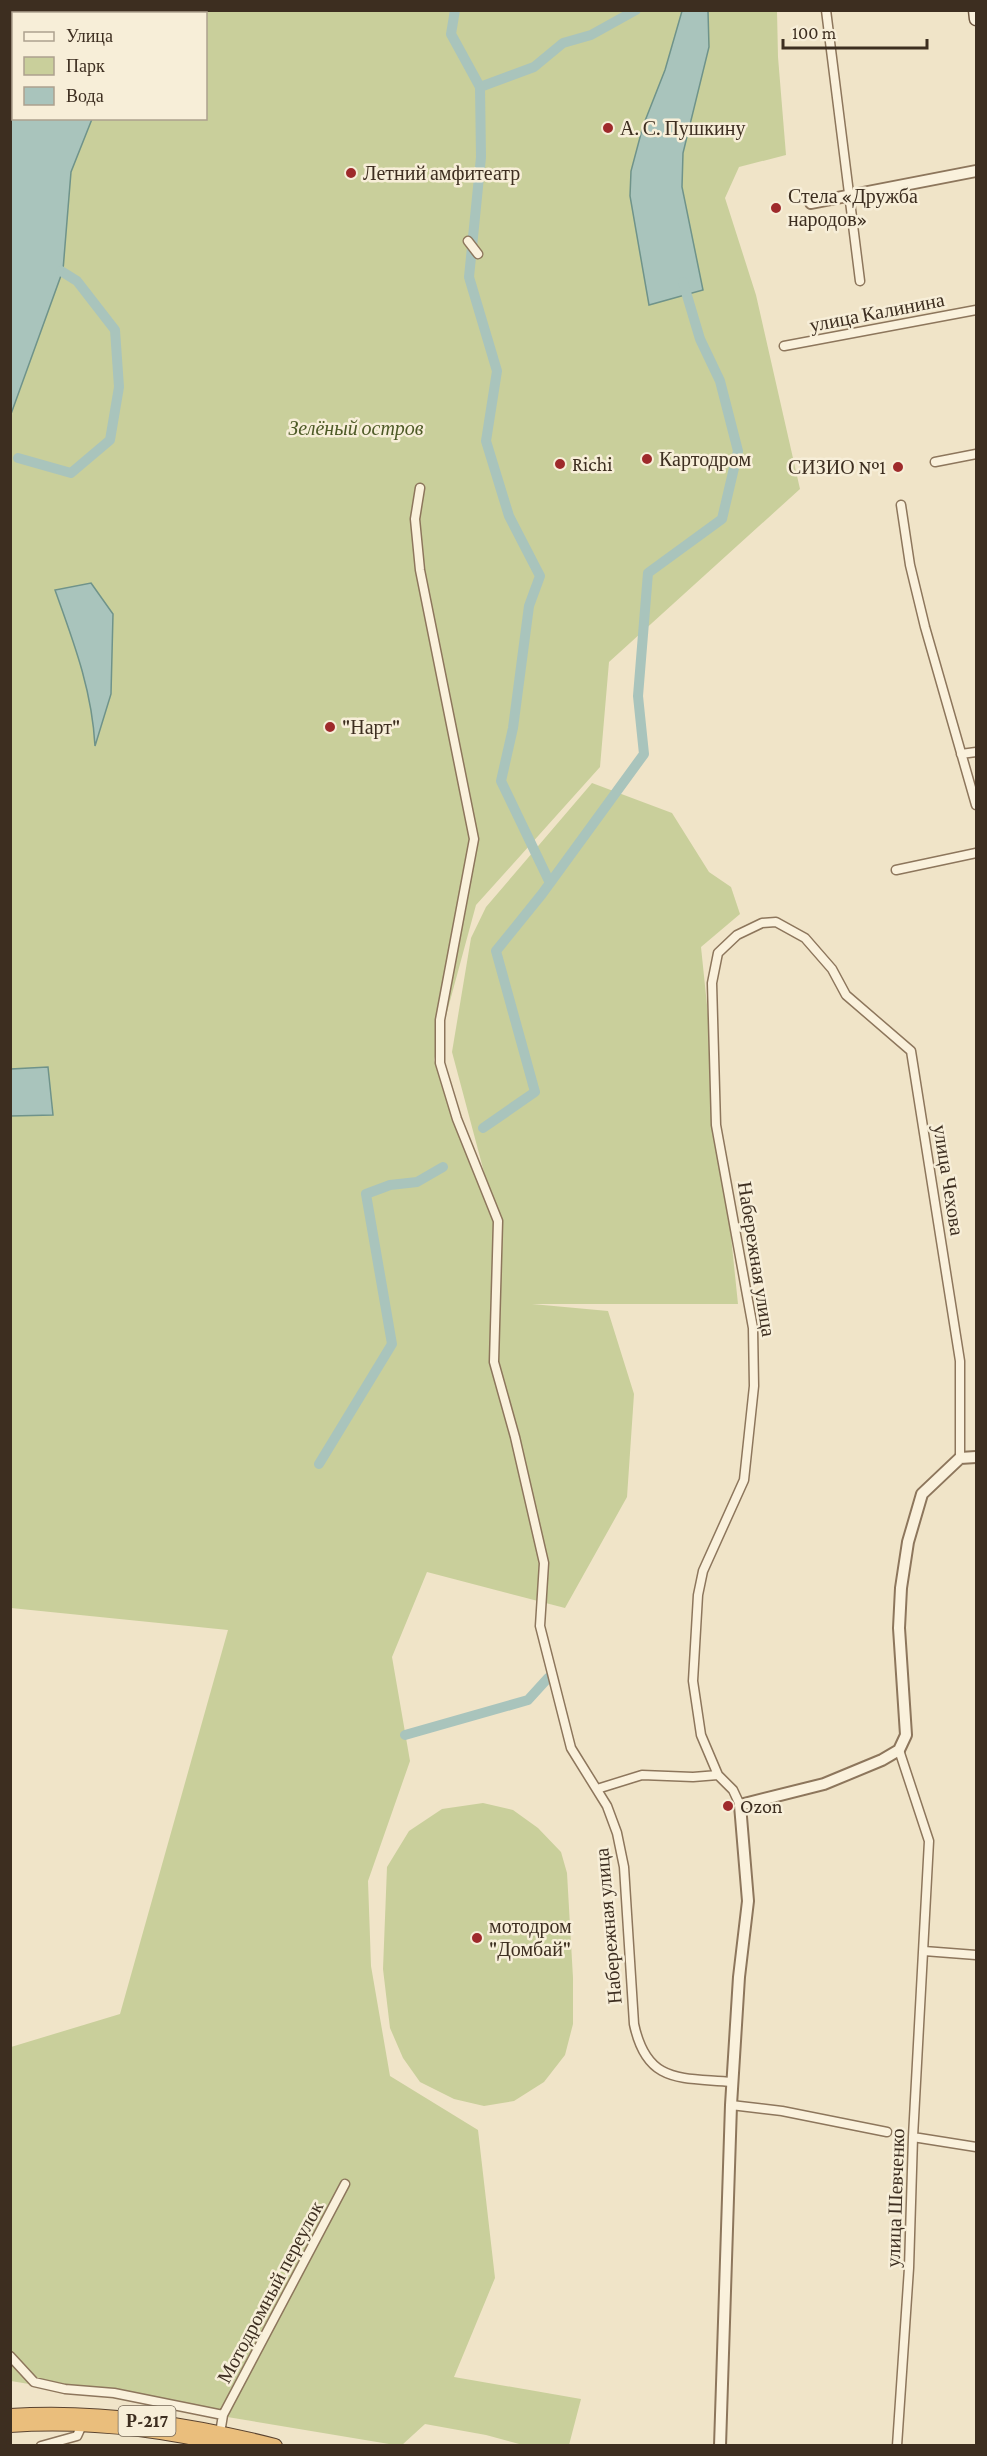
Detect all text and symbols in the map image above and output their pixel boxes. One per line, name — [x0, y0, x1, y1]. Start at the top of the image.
legend — [12, 12, 207, 120]
scale bar — [783, 12, 927, 50]
text: 100 m — [792, 23, 837, 43]
text: Улица — [66, 26, 113, 46]
text: Парк — [66, 56, 105, 76]
text: Вода — [66, 86, 104, 106]
place label: А. С. Пушкину — [620, 117, 745, 140]
marker: А. С. Пушкину — [601, 121, 615, 135]
place label: Летний амфитеатр — [363, 162, 520, 185]
marker: Летний амфитеатр — [344, 166, 358, 180]
place label: Стела «Дружба народов» — [788, 185, 918, 231]
marker: Стела «Дружба народов» — [769, 201, 783, 215]
street label: улица Калинина — [808, 288, 947, 337]
park label: Зелёный остров — [288, 417, 424, 440]
place label: Картодром — [659, 448, 751, 471]
marker: Картодром — [640, 452, 654, 466]
place label: Richi — [572, 453, 613, 475]
place label: СИЗИО №1 — [788, 456, 886, 478]
marker: Richi — [553, 457, 567, 471]
marker: СИЗИО №1 — [891, 460, 905, 474]
place label: "Нарт" — [342, 716, 400, 739]
marker: "Нарт" — [323, 720, 337, 734]
street label: улица Чехова — [928, 1123, 969, 1237]
street label: Набережная улица — [733, 1180, 780, 1338]
place label: Ozon — [740, 1795, 783, 1817]
marker: Ozon — [721, 1799, 735, 1813]
street label: Набережная улица — [590, 1847, 627, 2005]
place label: мотодром "Домбай" — [489, 1915, 572, 1961]
marker: мотодром "Домбай" — [470, 1931, 484, 1945]
street label: улица Шевченко — [882, 2128, 909, 2268]
street label: Мотодромный переулок — [213, 2197, 328, 2387]
road number: Р-217 — [118, 2406, 176, 2436]

